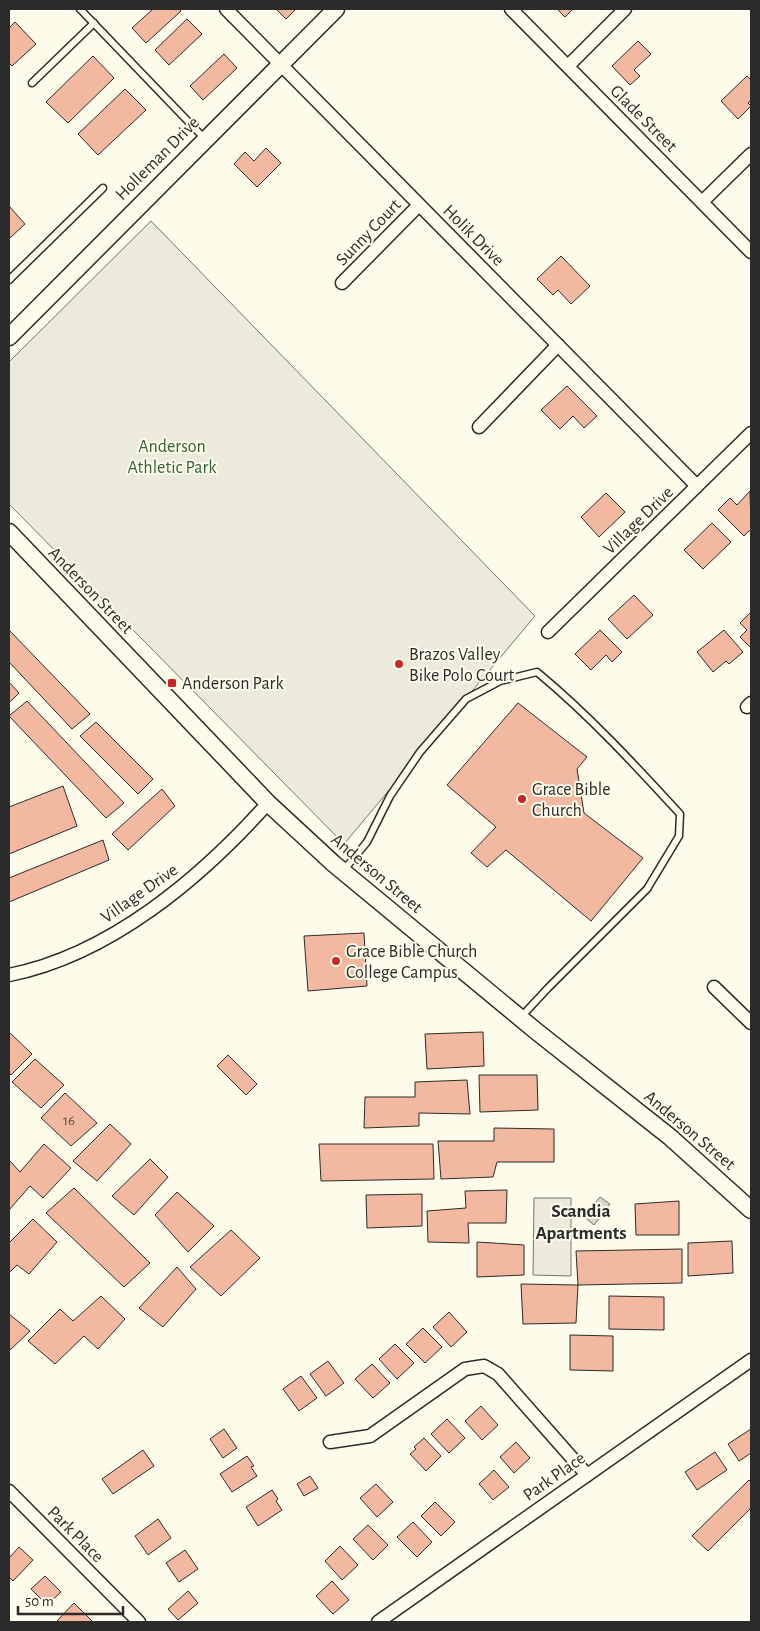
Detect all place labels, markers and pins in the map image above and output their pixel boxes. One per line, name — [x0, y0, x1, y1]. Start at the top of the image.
place label: Brazos Valley Bike Polo Court — [409, 646, 515, 685]
marker: Brazos Valley Bike Polo Court — [393, 658, 405, 670]
place label: Anderson Park — [182, 675, 284, 693]
marker: Anderson Park — [166, 677, 178, 689]
place label: Grace Bible Church — [532, 781, 611, 820]
marker: Grace Bible Church — [516, 793, 528, 805]
place label: Grace Bible Church College Campus — [346, 943, 477, 982]
marker: Grace Bible Church College Campus — [330, 955, 342, 967]

